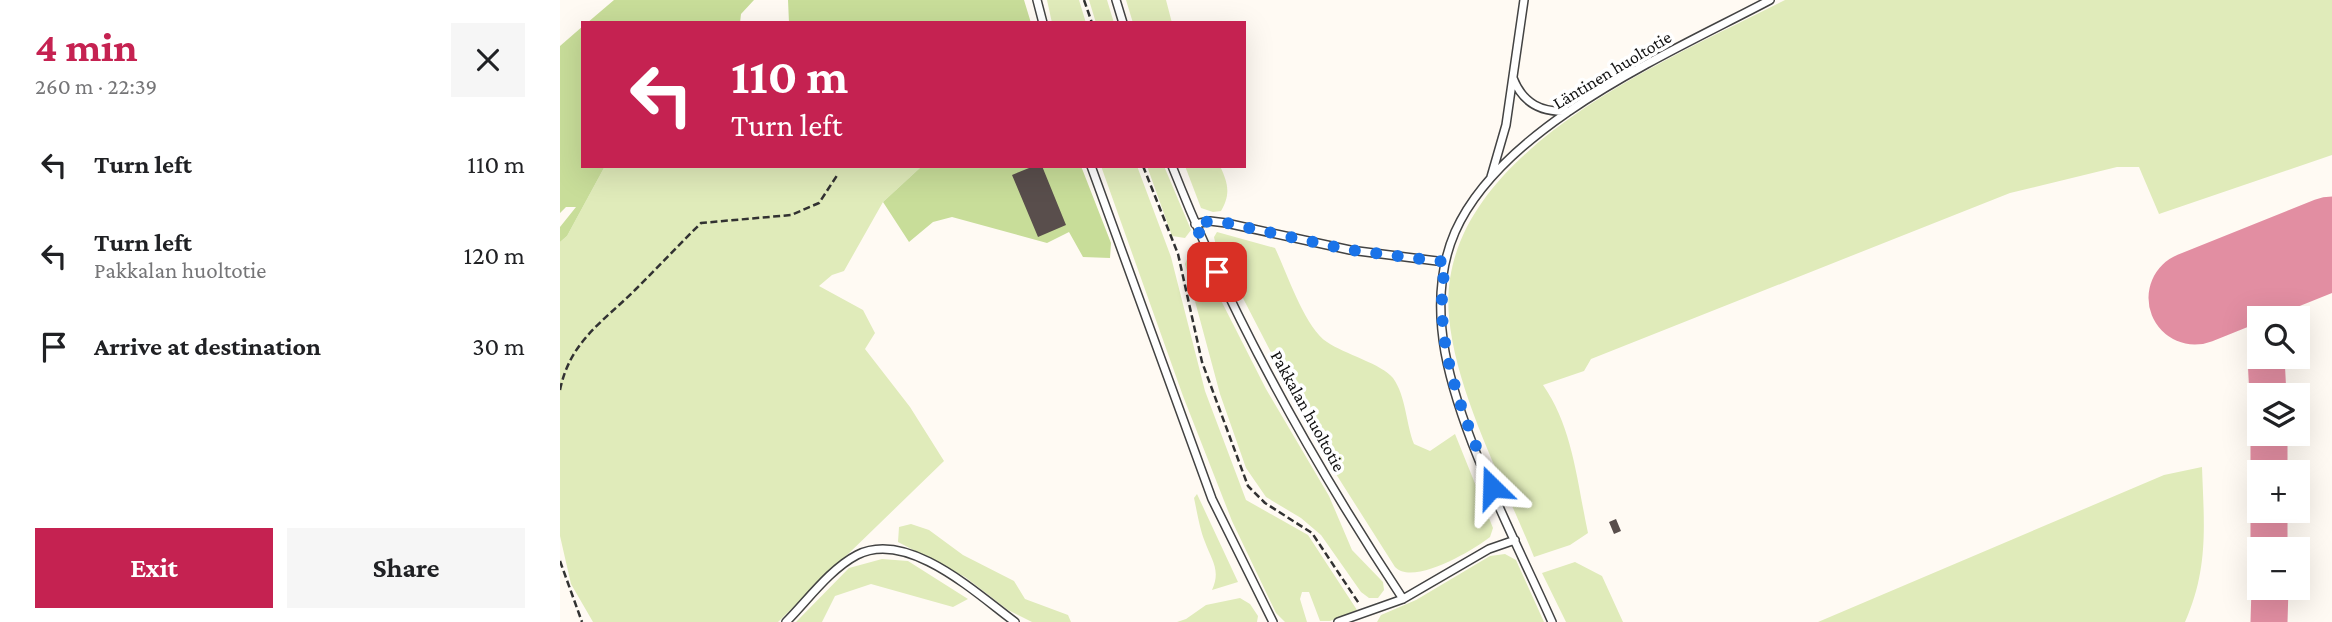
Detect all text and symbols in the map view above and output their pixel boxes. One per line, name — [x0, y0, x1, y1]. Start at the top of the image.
text: 4 min — [35, 23, 138, 70]
button: close — [451, 23, 525, 97]
street label: Läntinen huoltotie — [1549, 27, 1675, 113]
icon: left — [616, 49, 707, 140]
text: 110 m — [731, 49, 848, 104]
text: 260 m · 22:39 — [35, 73, 157, 99]
text: Turn left — [731, 107, 842, 143]
icon: left — [35, 146, 73, 184]
text: Turn left — [94, 150, 192, 179]
text: 110 m — [467, 150, 525, 179]
text: Turn left — [94, 228, 192, 257]
icon: left — [35, 237, 73, 275]
text: 120 m — [464, 241, 525, 270]
pin — [1187, 242, 1247, 302]
icon: arrive — [1198, 253, 1236, 291]
text: Pakkalan huoltotie — [94, 257, 266, 283]
map controls — [2247, 306, 2310, 600]
button: search — [2247, 306, 2310, 369]
icon: arrive — [35, 328, 73, 366]
text: Arrive at destination — [94, 332, 321, 361]
text: 30 m — [472, 332, 525, 361]
street label: Pakkalan huoltotie — [1267, 347, 1349, 475]
button: layers — [2247, 383, 2310, 446]
position arrow — [1455, 450, 1529, 524]
button: + — [2247, 460, 2310, 523]
button: Exit — [35, 528, 273, 608]
button: Share — [287, 528, 525, 608]
button: − — [2247, 537, 2310, 600]

